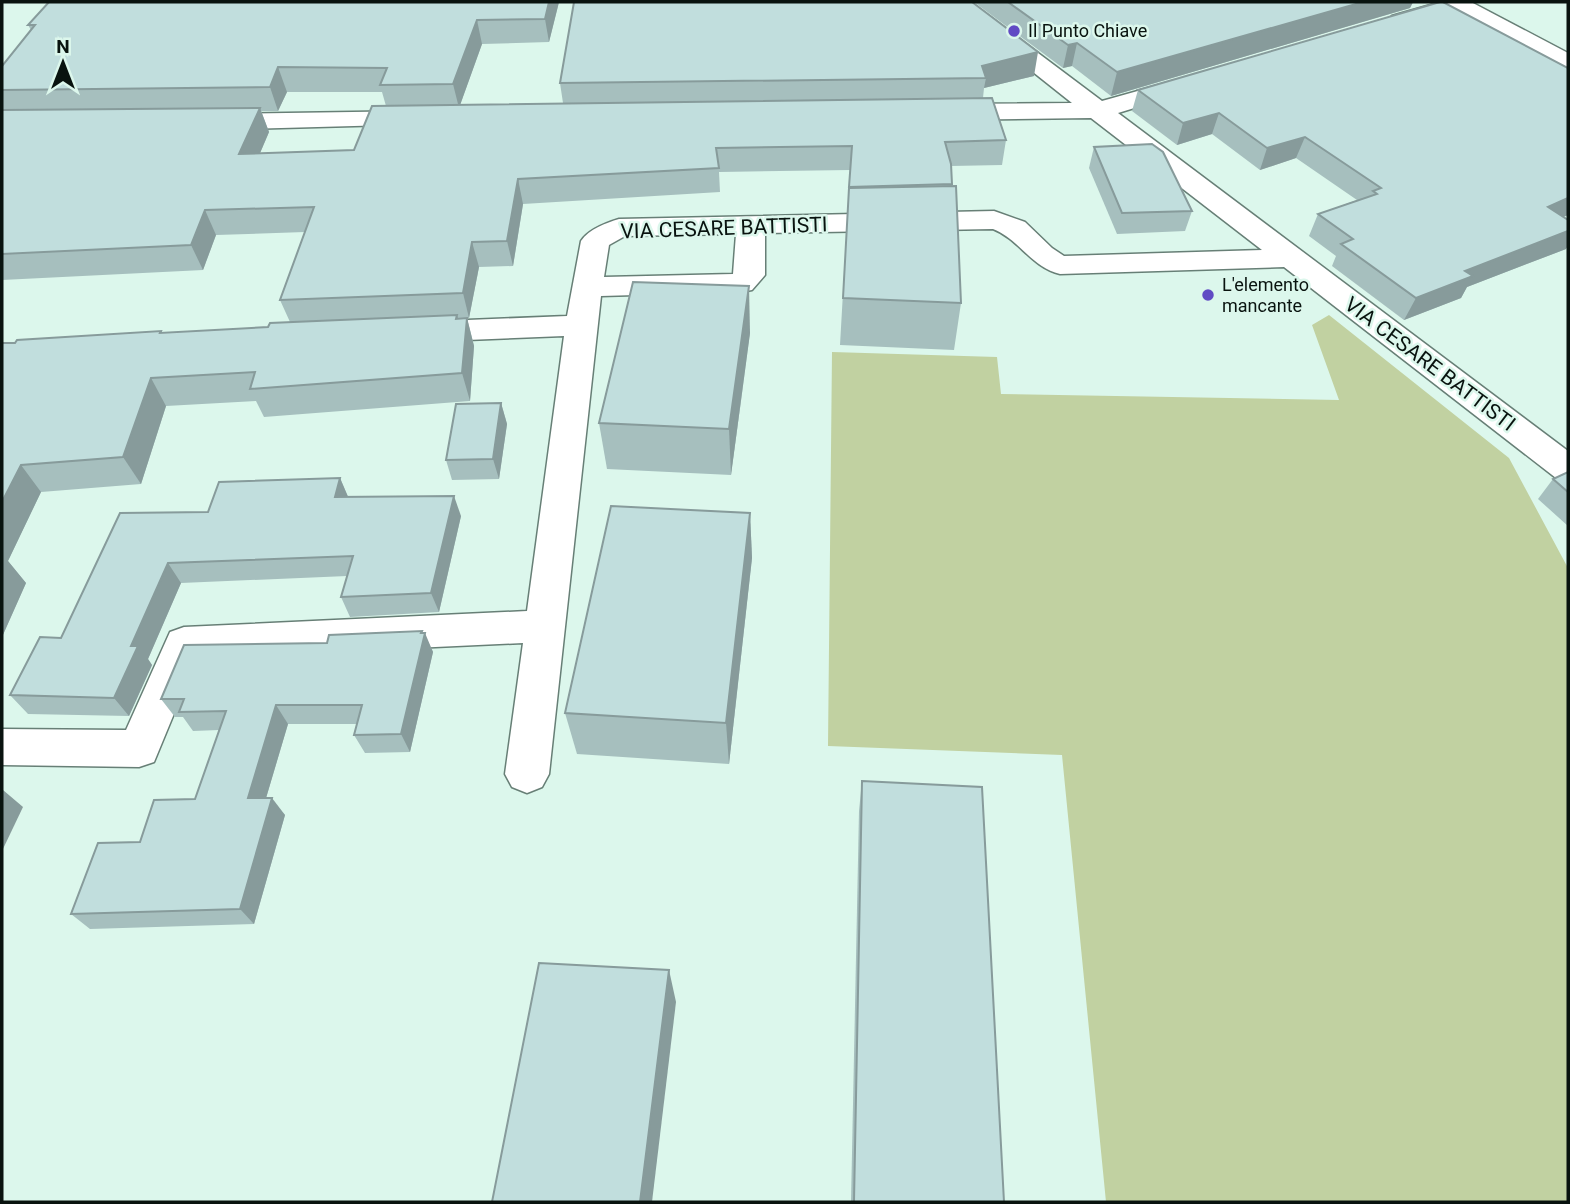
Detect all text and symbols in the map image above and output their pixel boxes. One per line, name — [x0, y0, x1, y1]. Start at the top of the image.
place label: Il Punto Chiave — [1028, 20, 1147, 41]
marker: Il Punto Chiave — [1006, 23, 1022, 39]
north arrow — [28, 28, 98, 98]
text: N — [56, 35, 70, 58]
street label: VIA CESARE BATTISTI — [620, 212, 828, 244]
place label: L'elemento mancante — [1222, 274, 1309, 316]
marker: L'elemento mancante — [1200, 287, 1216, 303]
street label: VIA CESARE BATTISTI — [1340, 292, 1520, 436]

